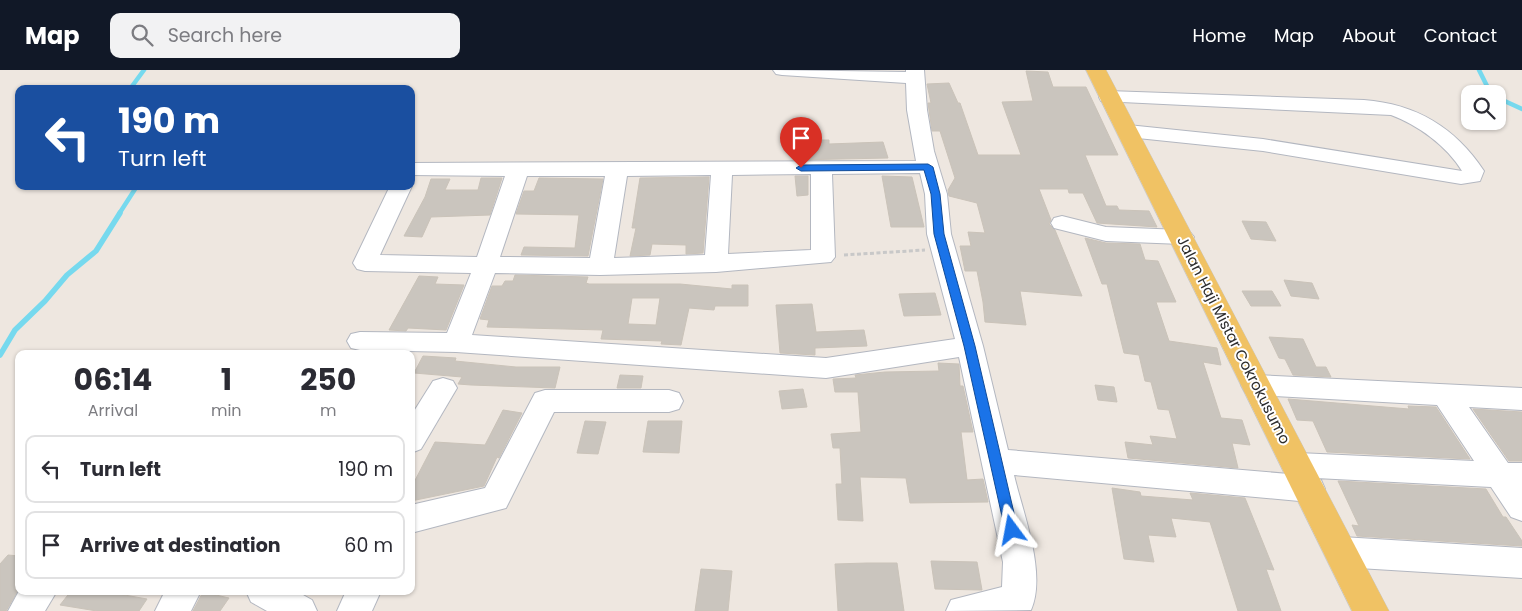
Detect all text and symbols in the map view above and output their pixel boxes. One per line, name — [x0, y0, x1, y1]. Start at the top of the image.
search box — [110, 13, 460, 58]
text: Map — [25, 19, 80, 52]
icon: search — [128, 21, 156, 49]
text: Search here — [168, 22, 282, 49]
text: Home — [1192, 23, 1246, 48]
text: Map — [1274, 23, 1314, 48]
text: About — [1342, 23, 1396, 48]
text: Contact — [1424, 23, 1497, 48]
map controls — [1461, 85, 1506, 130]
button: search — [1461, 85, 1506, 130]
text: 190 m — [118, 96, 220, 145]
icon: left — [35, 105, 100, 170]
pin — [780, 117, 822, 168]
icon: arrive — [787, 124, 815, 152]
text: Turn left — [118, 143, 206, 174]
street label: Jalan Haji Mistar Cokrokusumo — [1172, 232, 1296, 448]
text: 06:14 — [74, 358, 152, 401]
text: 1 — [221, 358, 232, 401]
text: 250 — [300, 358, 356, 401]
text: Arrival — [88, 399, 138, 422]
text: min — [211, 399, 242, 422]
text: m — [320, 399, 337, 422]
icon: left — [37, 455, 65, 483]
text: Turn left — [80, 456, 161, 483]
text: 190 m — [338, 456, 393, 483]
position arrow — [985, 503, 1037, 555]
icon: arrive — [37, 531, 65, 559]
text: Arrive at destination — [80, 532, 281, 559]
text: 60 m — [344, 532, 393, 559]

